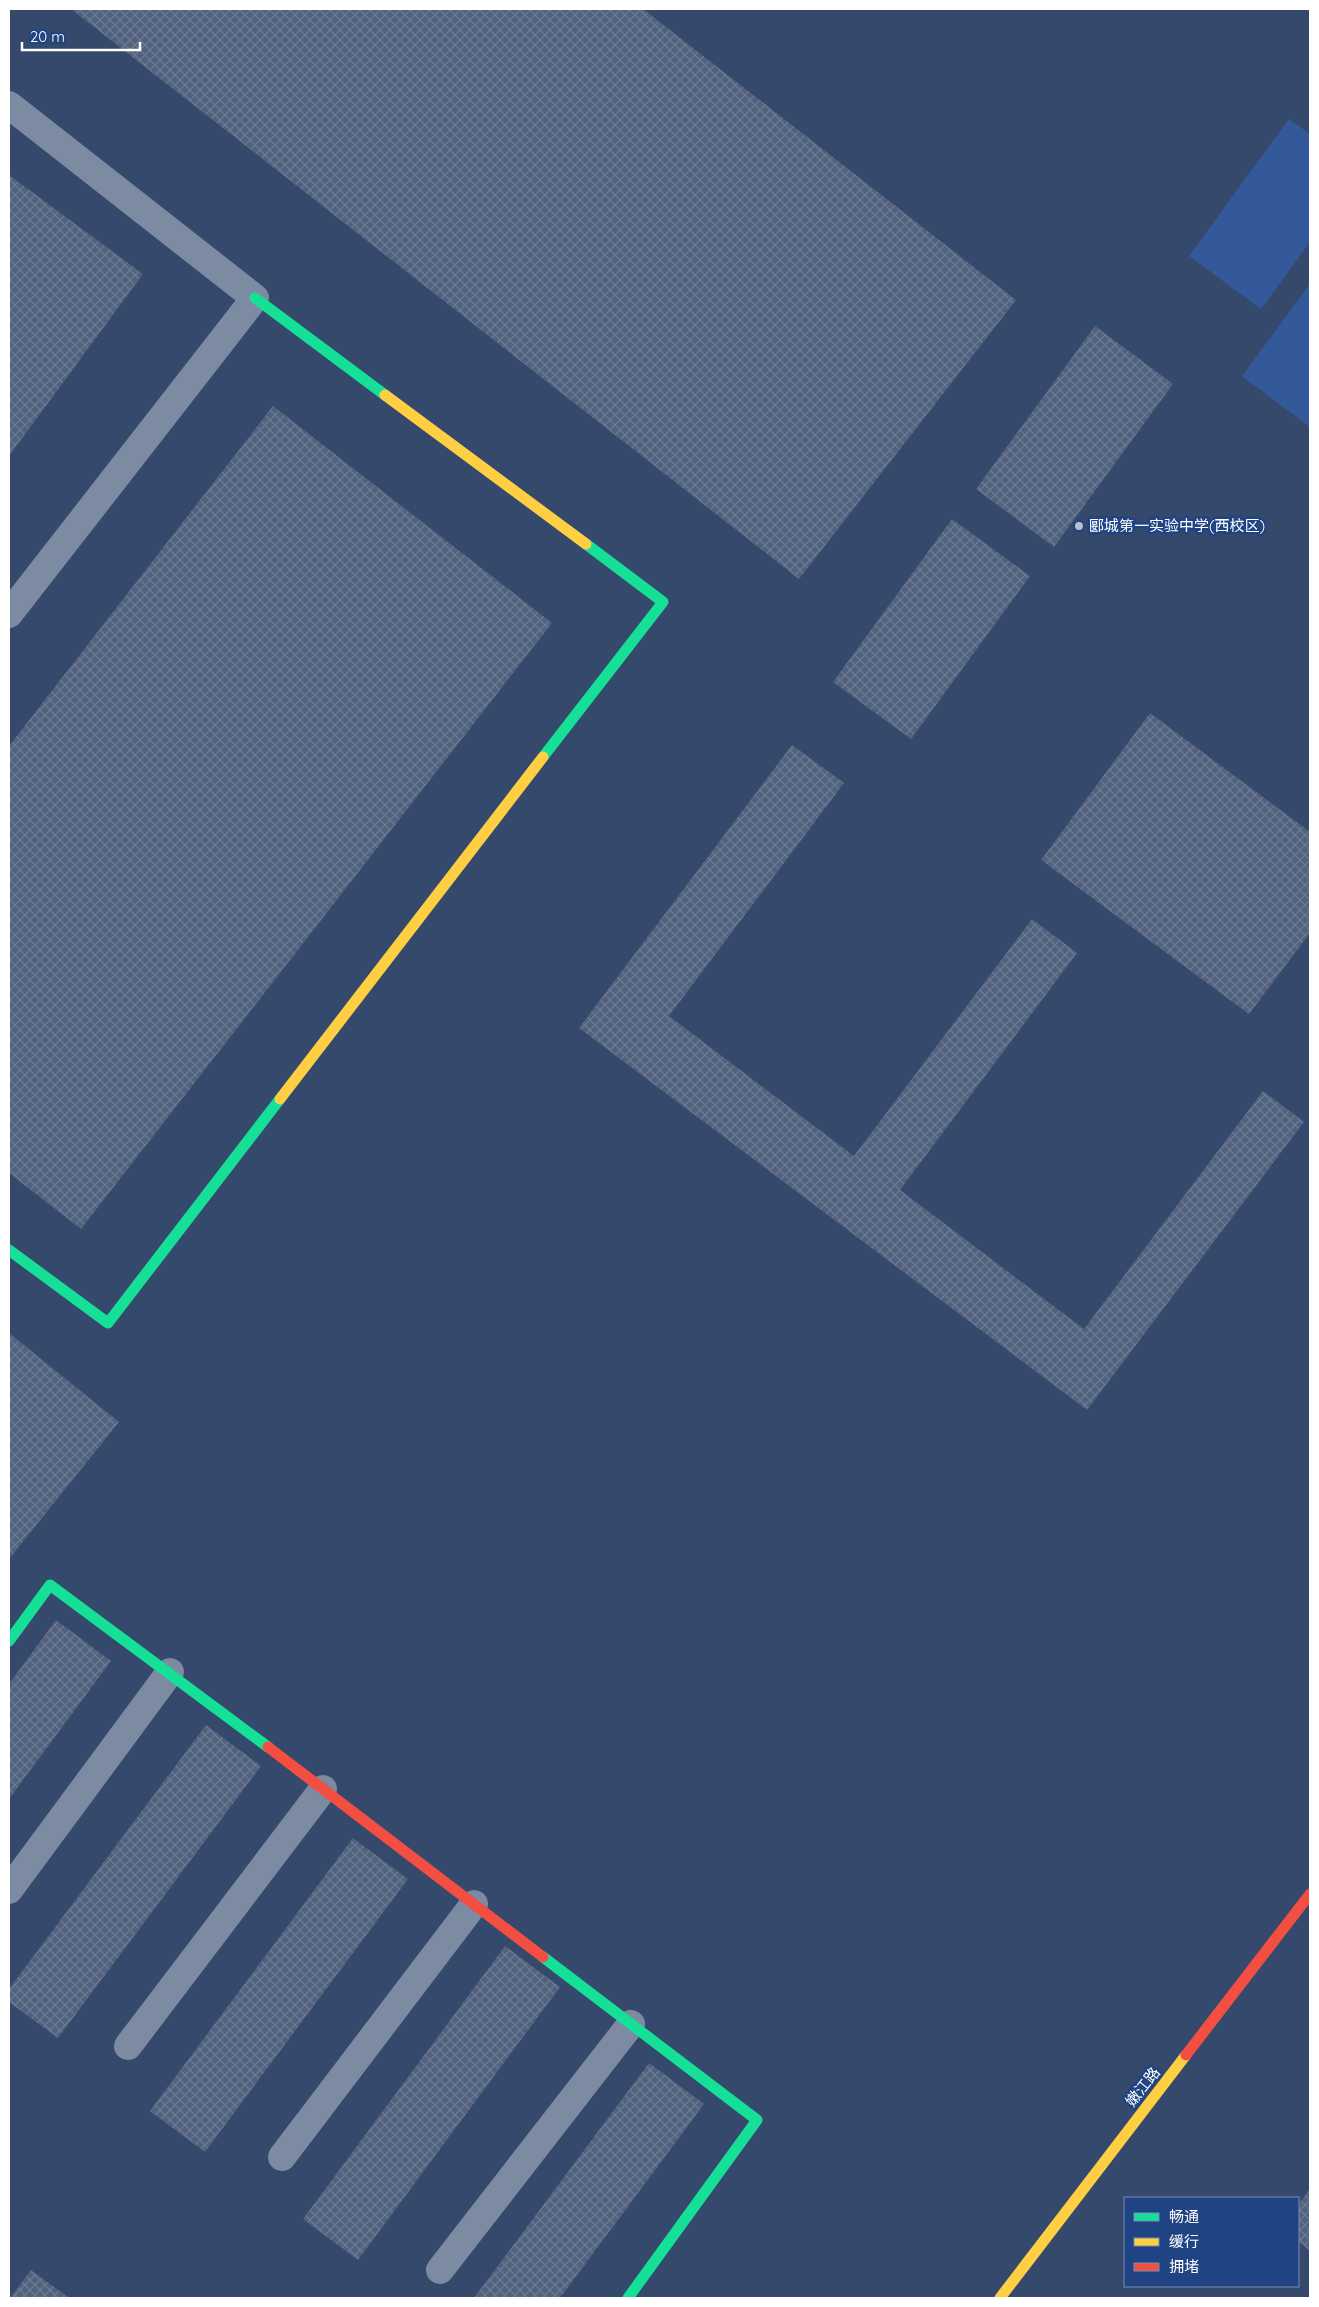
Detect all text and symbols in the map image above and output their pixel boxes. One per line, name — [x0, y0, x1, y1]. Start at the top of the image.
scale bar — [22, 20, 140, 52]
text: 20 m — [30, 27, 65, 46]
place label: 郾城第一实验中学(西校区) — [1089, 516, 1265, 535]
marker: 郾城第一实验中学(西校区) — [1073, 520, 1085, 532]
street label: 嫩江路 — [1121, 2063, 1164, 2110]
legend — [1124, 2197, 1299, 2287]
text: 畅通 — [1169, 2207, 1199, 2226]
text: 缓行 — [1169, 2232, 1199, 2251]
text: 拥堵 — [1169, 2257, 1199, 2276]

